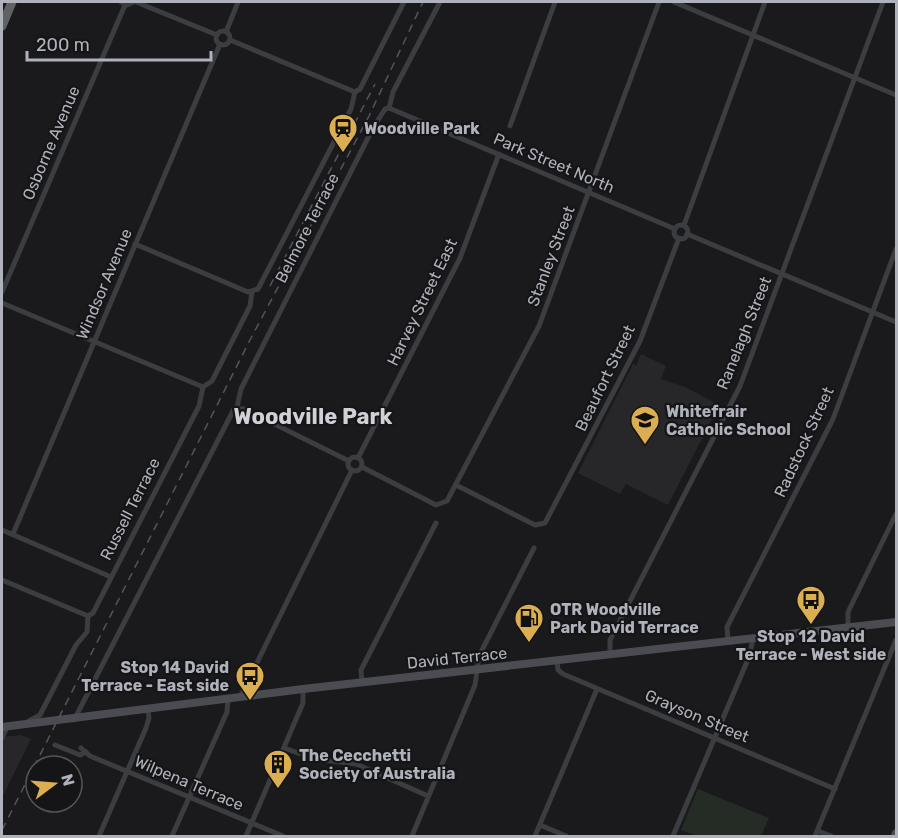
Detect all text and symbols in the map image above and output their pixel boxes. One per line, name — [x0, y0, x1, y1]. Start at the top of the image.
scale bar — [27, 24, 212, 62]
text: 200 m — [36, 34, 90, 56]
street label: Osborne Avenue — [18, 83, 84, 203]
station icon: Woodville Park — [327, 112, 359, 154]
place label: Woodville Park — [364, 119, 480, 138]
street label: Park Street North — [491, 129, 617, 197]
street label: Belmore Terrace — [271, 170, 343, 286]
street label: Stanley Street — [523, 203, 579, 309]
street label: Windsor Avenue — [72, 226, 136, 342]
street label: Harvey Street East — [383, 235, 461, 369]
street label: Ranelagh Street — [713, 274, 775, 392]
street label: Beaufort Street — [571, 322, 639, 434]
street label: Radstock Street — [770, 384, 838, 500]
place label: Whitefrair Catholic School — [666, 402, 791, 439]
district label: Woodville Park — [234, 403, 393, 430]
school or university icon: Whitefrair Catholic School — [629, 404, 661, 446]
street label: Russell Terrace — [96, 455, 164, 563]
bus stop icon: Stop 12 David Terrace - West side — [795, 584, 827, 626]
place label: OTR Woodville Park David Terrace — [550, 600, 699, 637]
fuel station icon: OTR Woodville Park David Terrace — [513, 602, 545, 644]
place label: Stop 12 David Terrace - West side — [736, 627, 886, 664]
street label: David Terrace — [406, 643, 508, 673]
place label: Stop 14 David Terrace - East side — [81, 658, 229, 695]
bus stop icon: Stop 14 David Terrace - East side — [234, 660, 266, 702]
street label: Grayson Street — [642, 686, 752, 746]
place label: The Cecchetti Society of Australia — [299, 746, 455, 783]
building icon: The Cecchetti Society of Australia — [262, 748, 294, 790]
street label: Wilpena Terrace — [132, 752, 246, 815]
north arrow — [24, 754, 84, 814]
text: N — [57, 772, 79, 788]

